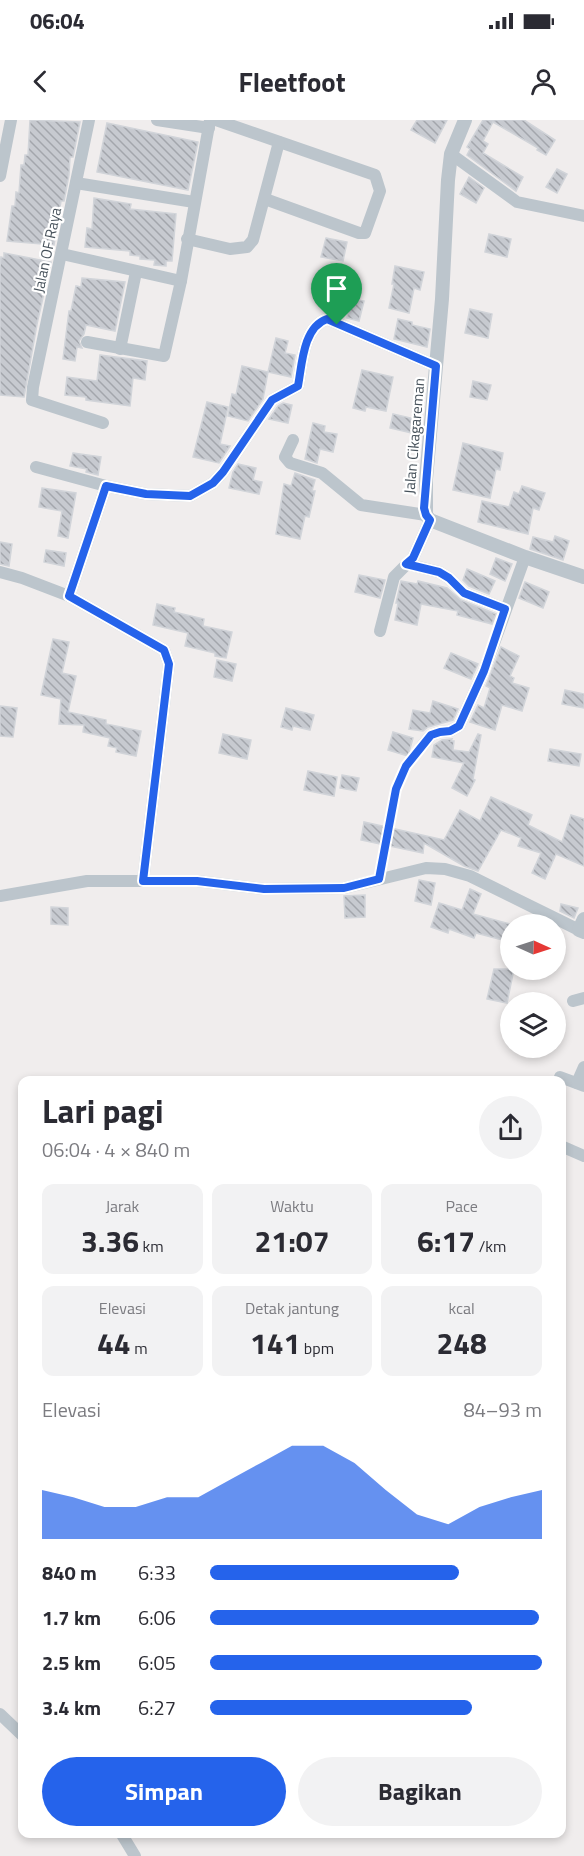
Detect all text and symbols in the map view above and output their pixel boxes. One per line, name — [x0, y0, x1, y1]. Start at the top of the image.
text: 06:04 — [30, 4, 85, 38]
text: Fleetfoot — [238, 61, 346, 102]
icon: back — [24, 65, 57, 98]
icon: person — [527, 65, 560, 98]
street label: Jalan OF Raya — [27, 205, 67, 295]
pin — [311, 263, 362, 325]
icon: arrive — [320, 272, 353, 305]
street label: Jalan Cikagareman — [397, 377, 431, 495]
north arrow — [500, 914, 566, 980]
map controls — [500, 914, 566, 1058]
button: layers — [500, 992, 566, 1058]
text: Lari pagi — [42, 1086, 163, 1136]
button: share — [479, 1096, 542, 1159]
text: 06:04 · 4 × 840 m — [42, 1134, 190, 1165]
text: Jarak — [105, 1194, 139, 1218]
text: Waktu — [270, 1194, 314, 1218]
text: Pace — [445, 1194, 478, 1218]
text: 3.36 — [81, 1218, 139, 1264]
text: 21:07 — [255, 1218, 329, 1264]
text: 6:17 — [417, 1218, 475, 1264]
text: km — [139, 1234, 164, 1258]
text: /km — [475, 1234, 506, 1258]
text: Elevasi — [99, 1296, 146, 1320]
text: Detak jantung — [245, 1296, 339, 1320]
text: kcal — [449, 1296, 475, 1320]
text: 44 — [97, 1320, 131, 1366]
text: 141 — [250, 1320, 300, 1366]
text: 248 — [436, 1320, 487, 1366]
text: m — [131, 1336, 148, 1360]
text: bpm — [300, 1336, 334, 1360]
text: Elevasi — [42, 1394, 101, 1425]
text: 84–93 m — [463, 1394, 542, 1425]
text: 840 m — [42, 1557, 97, 1588]
text: 6:33 — [138, 1557, 176, 1588]
text: 1.7 km — [42, 1602, 101, 1633]
text: 6:06 — [138, 1602, 176, 1633]
text: 2.5 km — [42, 1647, 101, 1678]
text: 6:05 — [138, 1647, 176, 1678]
text: 3.4 km — [42, 1692, 101, 1723]
text: 6:27 — [138, 1692, 176, 1723]
button: Simpan — [42, 1757, 286, 1826]
button: Bagikan — [298, 1757, 542, 1826]

